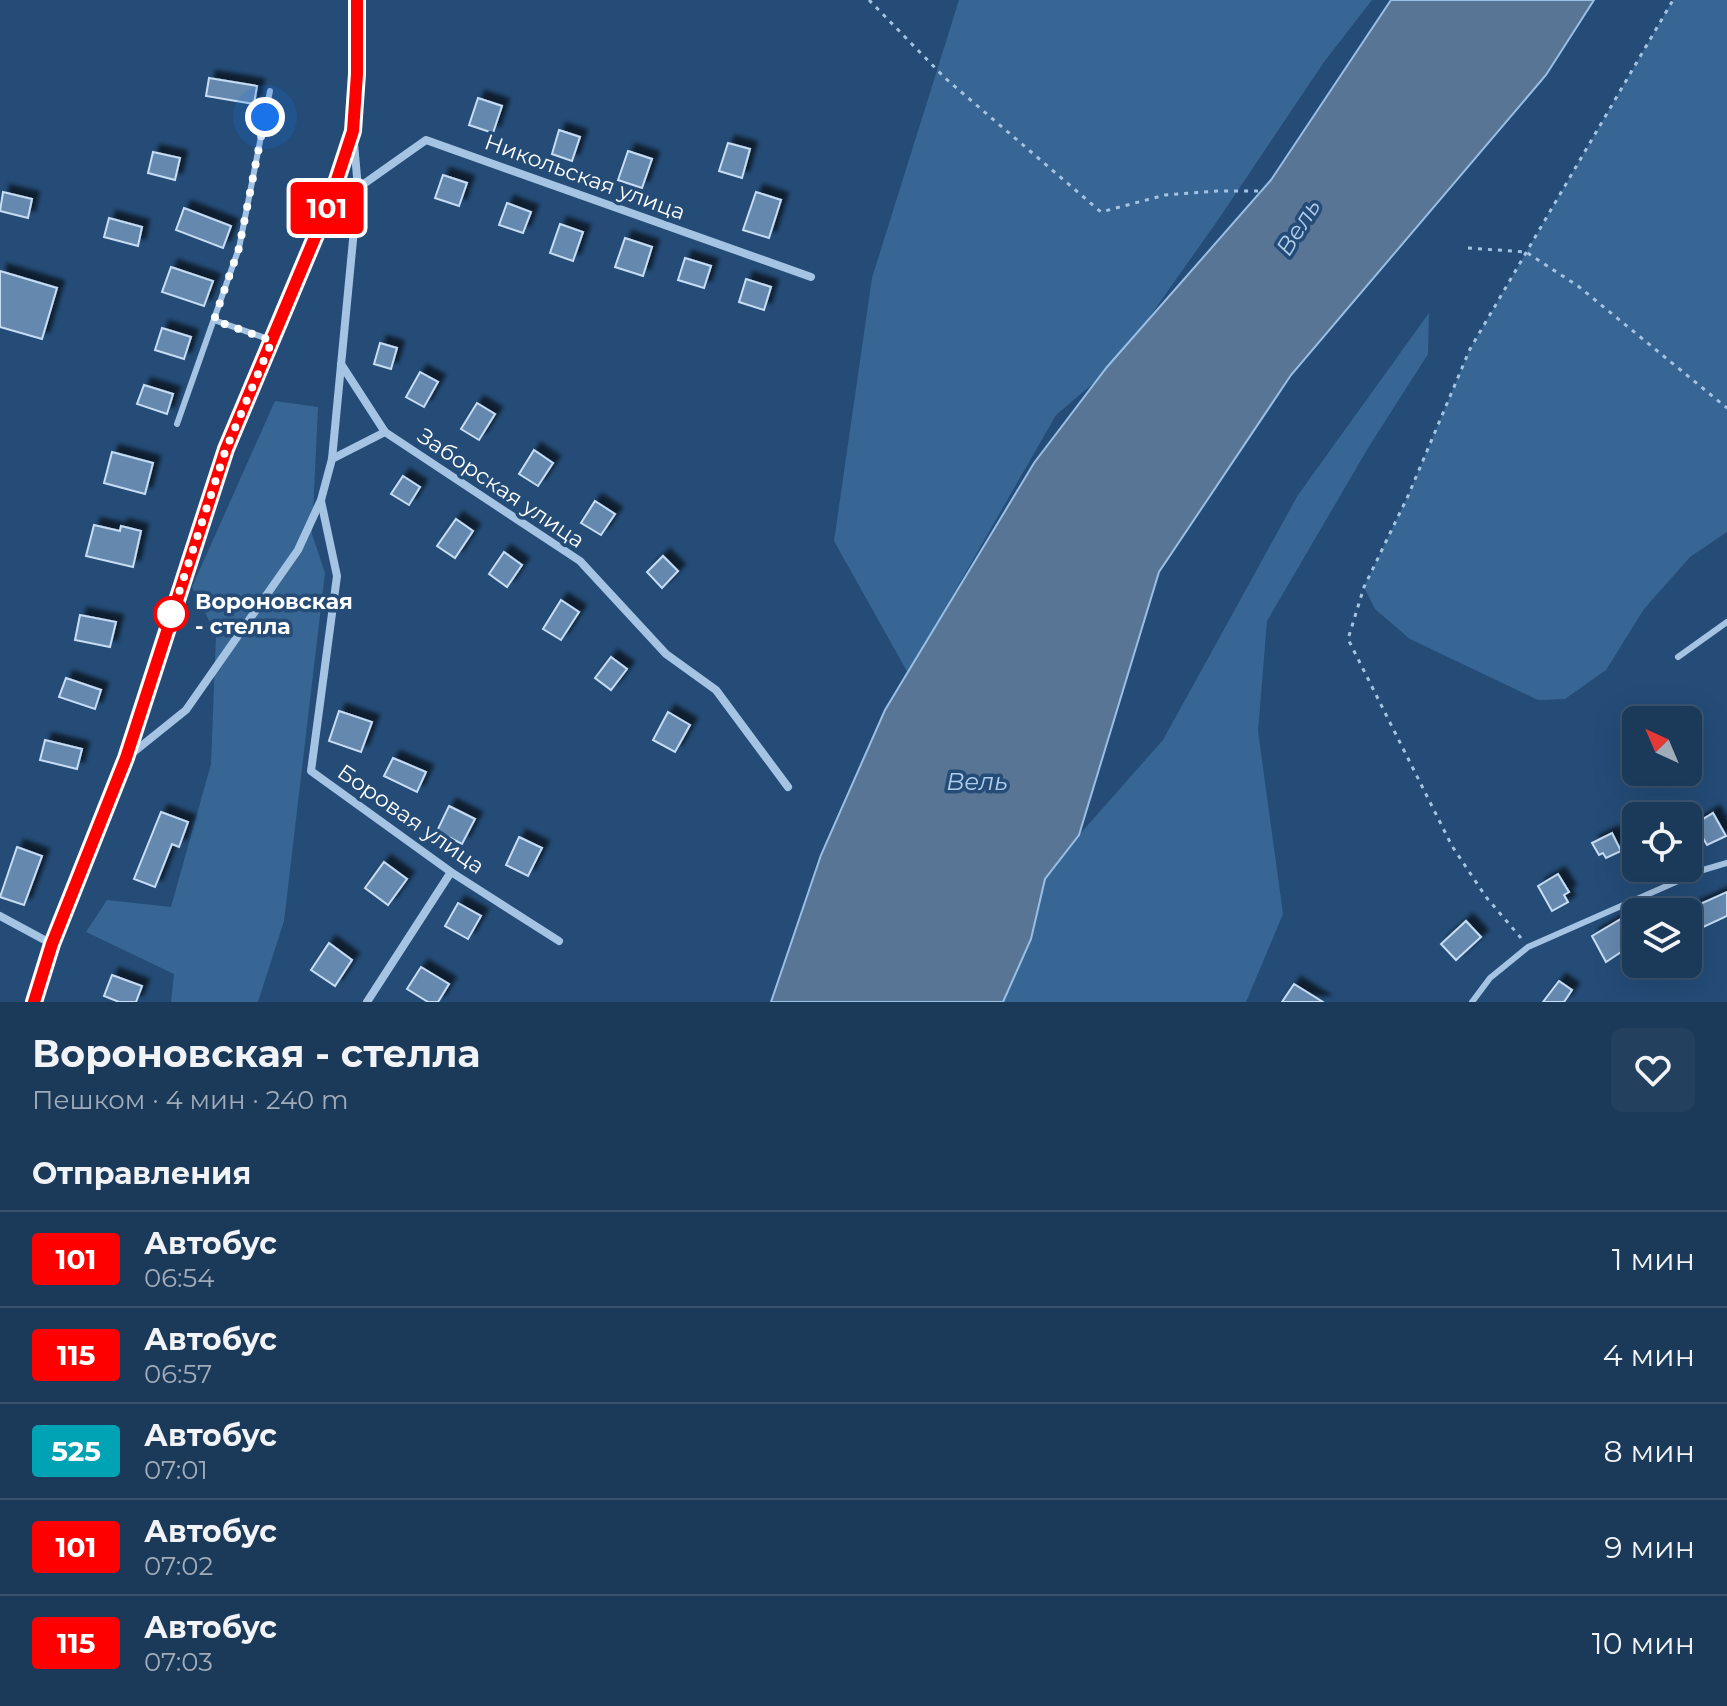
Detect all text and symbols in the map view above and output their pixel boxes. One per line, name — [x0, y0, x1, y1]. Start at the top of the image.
your location — [245, 97, 285, 137]
street label: Никольская улица — [481, 128, 689, 226]
line badge: 101 — [281, 182, 373, 234]
text: 101 — [307, 191, 347, 225]
water label: Вель — [1269, 193, 1327, 261]
street label: Заборская улица — [412, 422, 590, 554]
place label: Вороновская - стелла — [195, 588, 353, 640]
marker: Вороновская - стелла — [154, 597, 188, 631]
north arrow — [1622, 706, 1702, 786]
map controls — [1622, 706, 1702, 978]
street label: Боровая улица — [332, 758, 490, 880]
water label: Вель — [946, 767, 1008, 796]
button: locate — [1622, 802, 1702, 882]
button: layers — [1622, 898, 1702, 978]
button: heart — [1611, 1028, 1695, 1112]
text: Вороновская - стелла — [32, 1030, 481, 1077]
text: Пешком · 4 мин · 240 m — [32, 1084, 349, 1116]
text: Отправления — [32, 1155, 251, 1192]
text: Автобус — [144, 1225, 277, 1262]
text: 1 мин — [1612, 1241, 1695, 1278]
text: 101 — [56, 1242, 96, 1276]
text: 06:54 — [144, 1262, 214, 1294]
text: Автобус — [144, 1321, 277, 1358]
text: 4 мин — [1603, 1337, 1695, 1374]
text: 115 — [57, 1338, 95, 1372]
text: 06:57 — [144, 1358, 212, 1390]
text: Автобус — [144, 1417, 277, 1454]
text: 8 мин — [1603, 1433, 1695, 1470]
text: 525 — [51, 1434, 101, 1468]
text: 07:01 — [144, 1454, 208, 1486]
text: Автобус — [144, 1513, 277, 1550]
text: 9 мин — [1604, 1529, 1695, 1566]
text: 101 — [56, 1530, 96, 1564]
text: 07:02 — [144, 1550, 213, 1582]
text: Автобус — [144, 1609, 277, 1646]
text: 10 мин — [1592, 1625, 1695, 1662]
text: 115 — [57, 1626, 95, 1660]
text: 07:03 — [144, 1646, 213, 1678]

